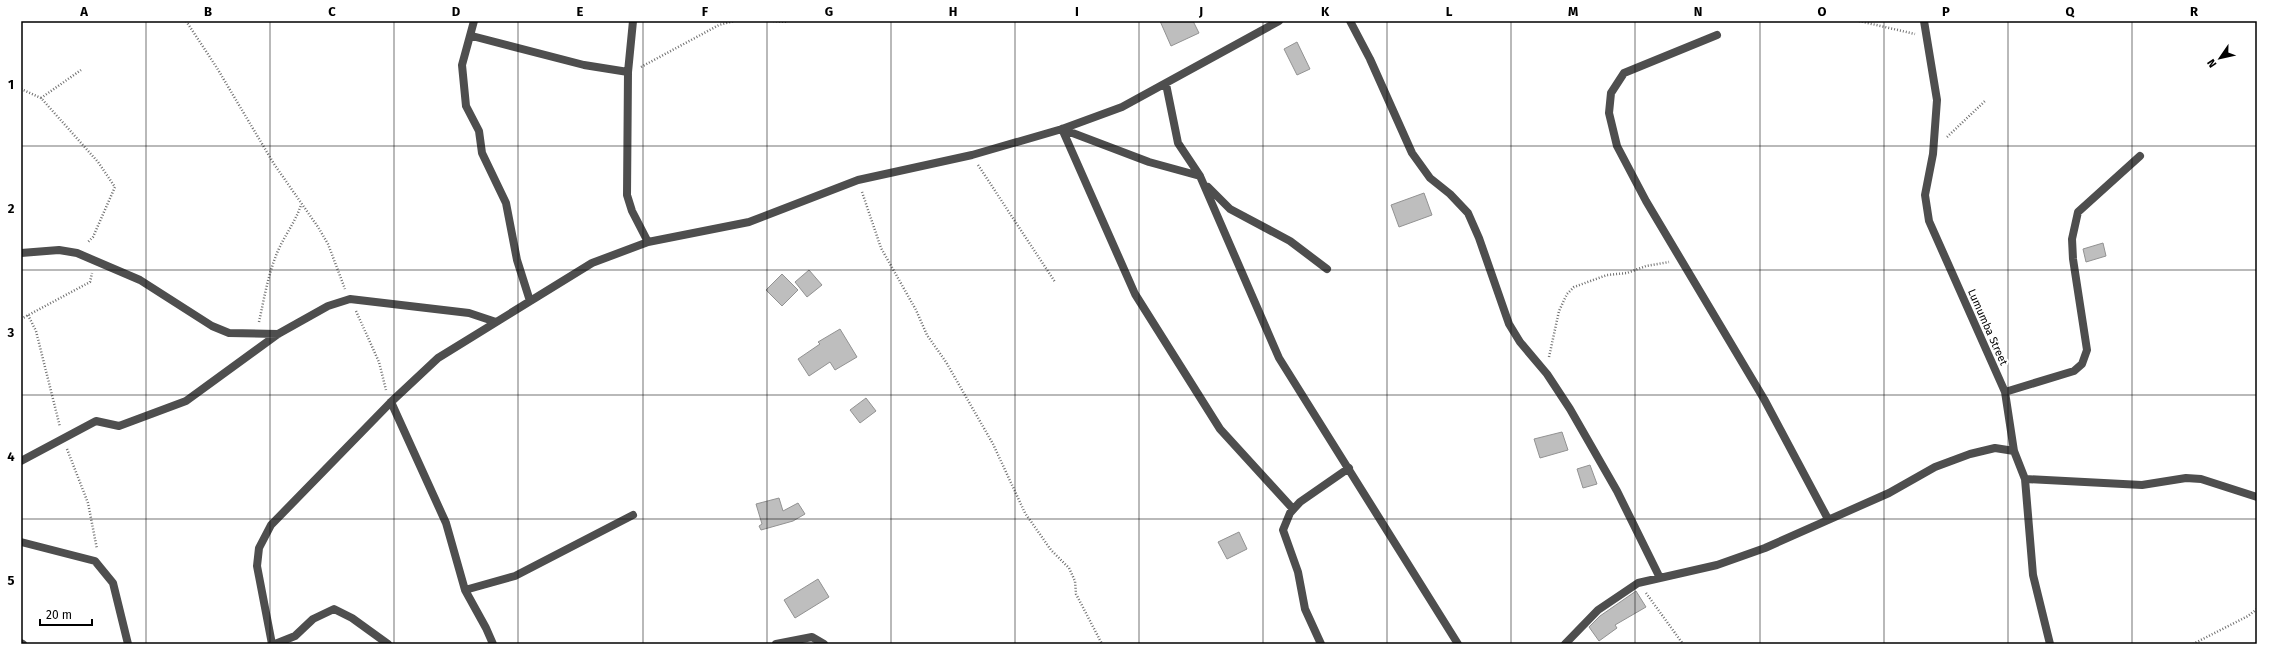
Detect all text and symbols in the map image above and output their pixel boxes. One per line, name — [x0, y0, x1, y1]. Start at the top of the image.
text: A — [79, 4, 88, 19]
text: B — [204, 4, 212, 19]
text: C — [328, 4, 336, 19]
text: D — [452, 4, 461, 19]
text: E — [577, 4, 584, 19]
text: F — [702, 4, 709, 19]
text: G — [825, 4, 833, 19]
text: H — [949, 4, 957, 19]
text: I — [1075, 4, 1079, 19]
text: J — [1198, 4, 1203, 19]
text: K — [1321, 4, 1330, 19]
text: L — [1446, 4, 1453, 19]
text: M — [1568, 4, 1578, 19]
text: N — [1694, 4, 1702, 19]
text: O — [1818, 4, 1827, 19]
text: P — [1942, 4, 1950, 19]
text: Q — [2066, 4, 2076, 19]
text: R — [2190, 4, 2199, 19]
north arrow — [2200, 38, 2240, 78]
text: N — [2205, 57, 2220, 70]
text: 1 — [8, 77, 14, 92]
text: 2 — [8, 201, 15, 216]
street label: Lumumba Street — [1965, 287, 2010, 367]
text: 3 — [7, 325, 15, 340]
text: 4 — [7, 449, 15, 464]
text: 5 — [8, 573, 15, 588]
scale bar — [40, 601, 92, 627]
text: 20 m — [46, 608, 72, 622]

